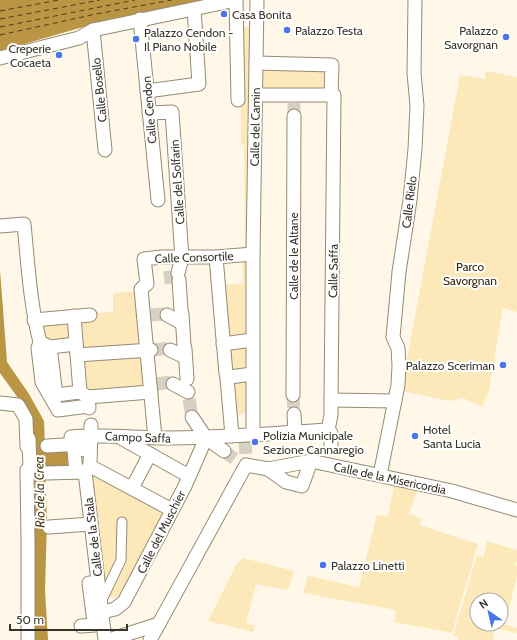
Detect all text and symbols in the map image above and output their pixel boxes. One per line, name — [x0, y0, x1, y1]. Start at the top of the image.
place label: Casa Bonita — [232, 7, 292, 22]
marker: Casa Bonita — [219, 9, 229, 19]
place label: Palazzo Testa — [295, 23, 363, 38]
place label: Palazzo Savorgnan — [444, 23, 498, 52]
place label: Palazzo Cendon - Il Piano Nobile — [144, 25, 233, 54]
marker: Palazzo Testa — [282, 25, 292, 35]
marker: Palazzo Savorgnan — [501, 32, 511, 42]
marker: Palazzo Cendon - Il Piano Nobile — [131, 34, 141, 44]
place label: Creperie Cocaeta — [9, 41, 51, 70]
marker: Creperie Cocaeta — [54, 50, 64, 60]
street label: Calle Bosello — [88, 57, 110, 123]
street label: Calle Cendon — [139, 75, 159, 144]
street label: Calle del Camin — [247, 87, 263, 167]
street label: Calle del Solfarin — [167, 139, 187, 225]
street label: Calle Rielo — [398, 174, 420, 229]
street label: Calle de le Altane — [286, 212, 301, 300]
street label: Calle Saffa — [325, 244, 341, 298]
street label: Calle Consortile — [154, 248, 234, 266]
park label: Parco Savorgnan — [443, 259, 497, 288]
place label: Palazzo Sceriman — [406, 358, 495, 373]
marker: Palazzo Sceriman — [498, 360, 508, 370]
place label: Hotel Santa Lucia — [423, 422, 481, 451]
street label: Campo Saffa — [105, 428, 171, 446]
place label: Polizia Municipale Sezione Cannaregio — [263, 428, 364, 457]
marker: Hotel Santa Lucia — [410, 431, 420, 441]
marker: Polizia Municipale Sezione Cannaregio — [250, 437, 260, 447]
water label: Rio de la Crea — [30, 456, 48, 528]
street label: Calle de la Misericordia — [332, 459, 448, 497]
street label: Calle del Muschier — [134, 488, 188, 576]
street label: Calle de la Stala — [81, 496, 105, 577]
place label: Palazzo Linetti — [331, 558, 405, 573]
marker: Palazzo Linetti — [318, 560, 328, 570]
north arrow — [469, 592, 509, 632]
text: N — [476, 596, 491, 612]
scale bar — [10, 606, 127, 632]
text: 50 m — [16, 612, 44, 627]

